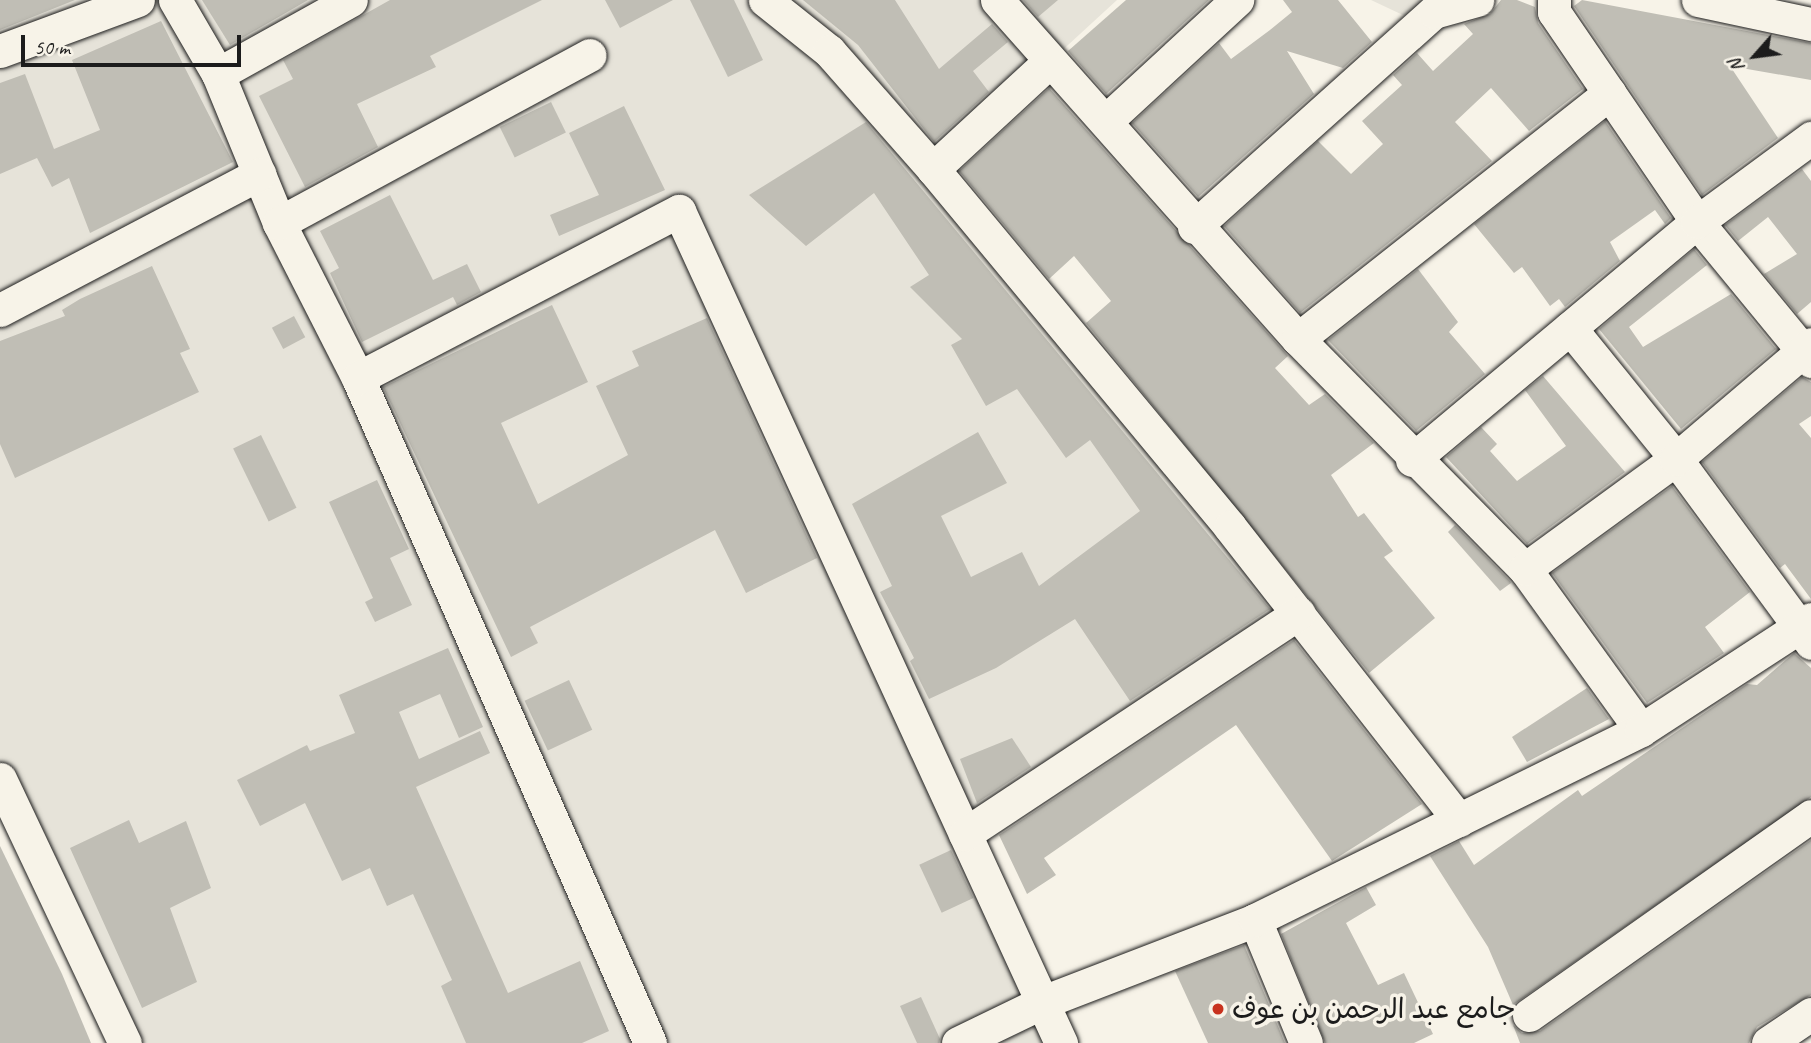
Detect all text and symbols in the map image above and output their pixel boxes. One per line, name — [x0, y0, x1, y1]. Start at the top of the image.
scale bar — [24, 21, 245, 65]
north arrow — [1720, 21, 1790, 91]
text: 50 m — [34, 34, 70, 60]
text: N — [1723, 55, 1750, 77]
place label: جامع عبد الرحمن بن عوف — [1232, 992, 1516, 1026]
marker: جامع عبد الرحمن بن عوف — [1210, 1001, 1226, 1017]

